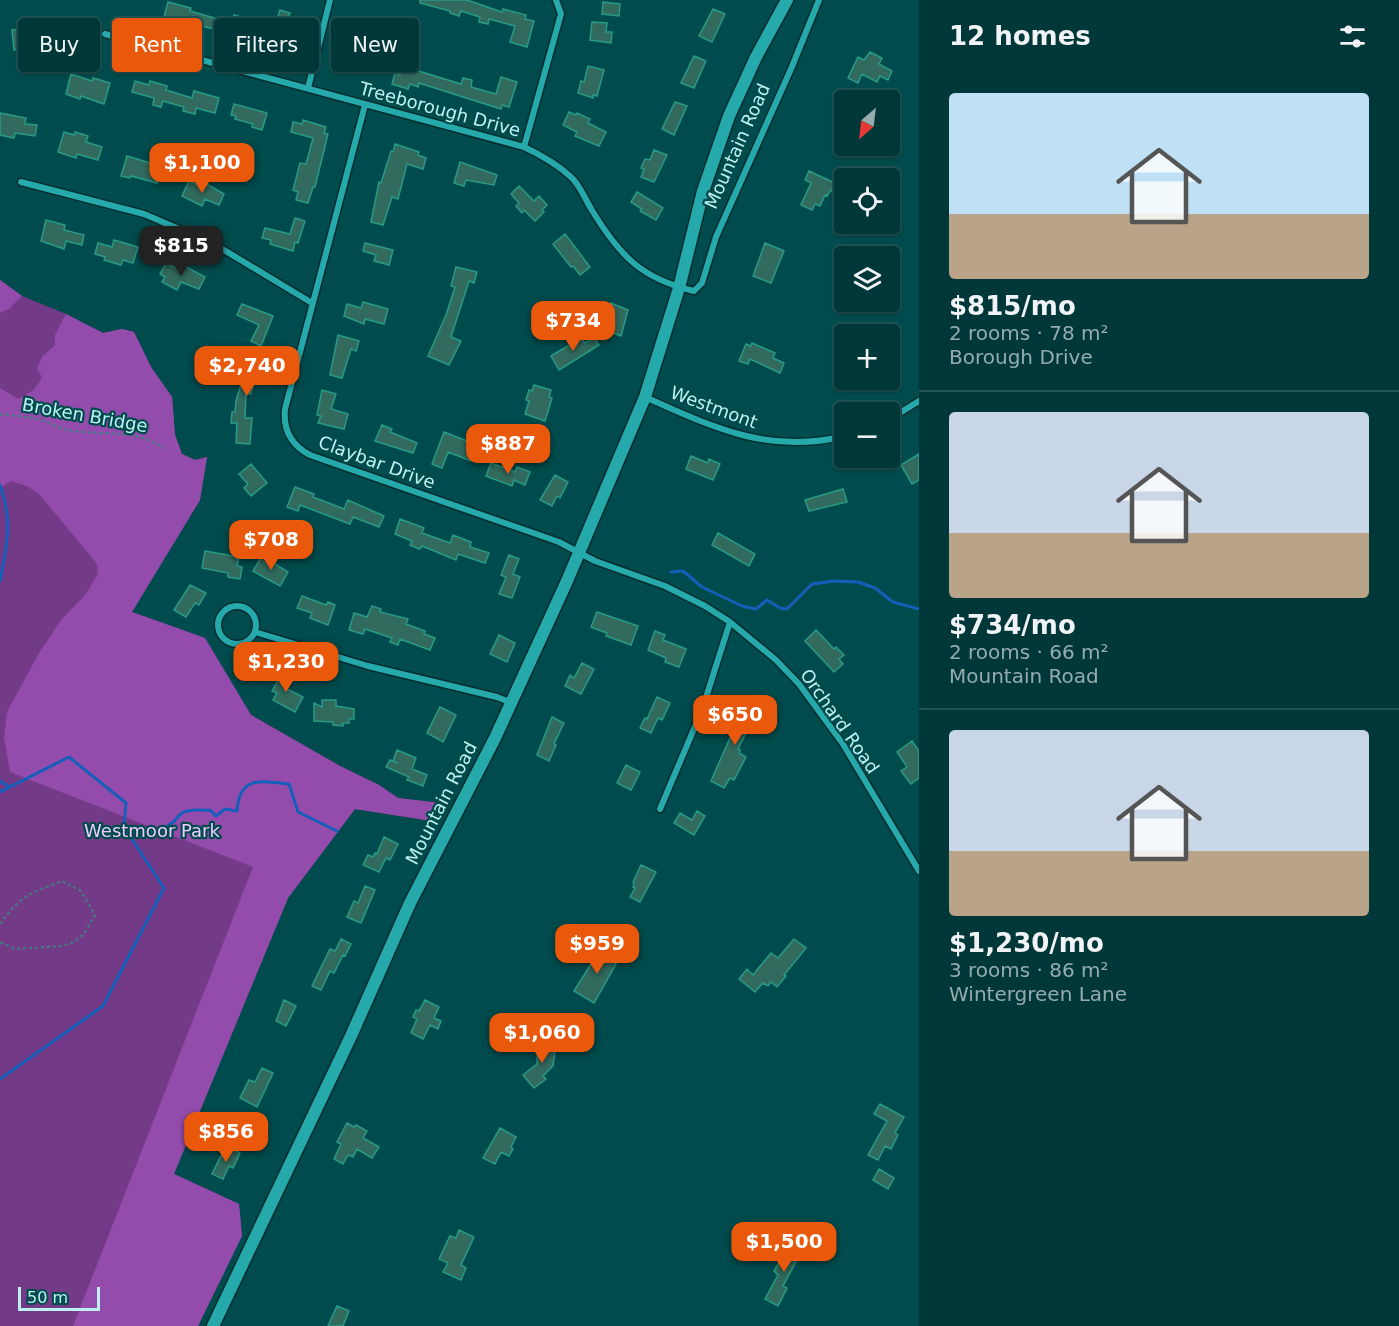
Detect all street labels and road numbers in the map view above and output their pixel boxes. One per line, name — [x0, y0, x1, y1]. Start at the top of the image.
street label: Treeborough Drive — [356, 77, 523, 141]
street label: Mountain Road — [700, 80, 774, 212]
street label: Westmont — [668, 382, 760, 432]
street label: Broken Bridge — [21, 394, 149, 436]
street label: Claybar Drive — [316, 431, 438, 493]
street label: Orchard Road — [796, 665, 884, 777]
street label: Mountain Road — [401, 738, 481, 868]

